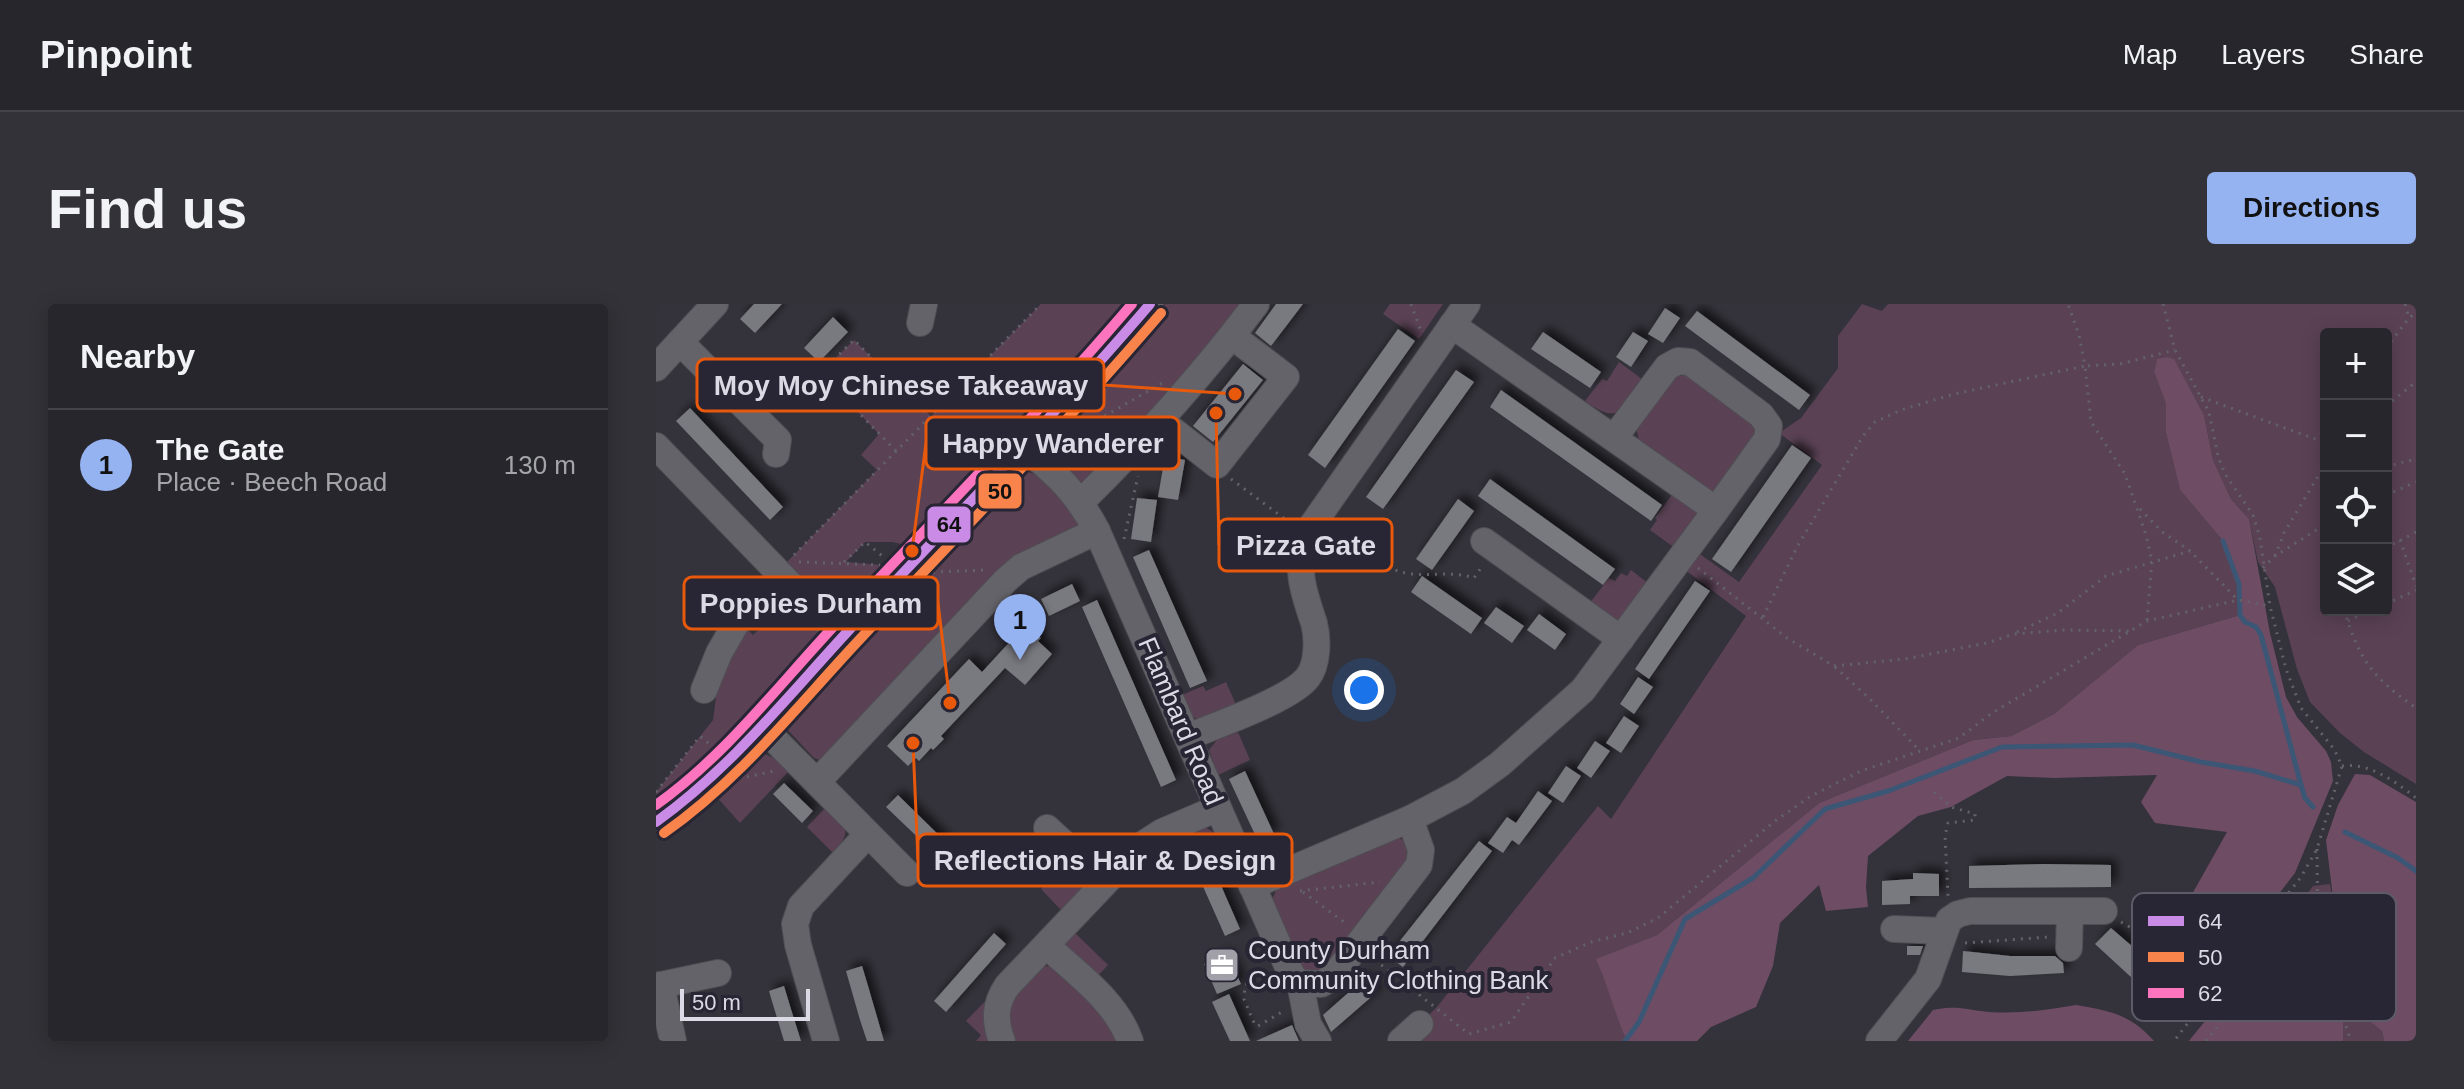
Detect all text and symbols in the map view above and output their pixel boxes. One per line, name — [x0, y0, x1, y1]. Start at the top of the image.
text: Pinpoint — [40, 34, 192, 76]
text: Map — [2123, 39, 2177, 70]
text: Layers — [2221, 39, 2305, 70]
text: Share — [2349, 39, 2424, 70]
button: Directions — [2207, 172, 2416, 244]
text: Find us — [48, 177, 247, 240]
map controls — [2320, 328, 2392, 616]
button: + — [2320, 328, 2392, 400]
text: Nearby — [80, 337, 195, 375]
callout: Moy Moy Chinese Takeaway — [697, 359, 1104, 411]
text: Moy Moy Chinese Takeaway — [714, 370, 1089, 401]
button: − — [2320, 400, 2392, 472]
callout: Happy Wanderer — [926, 417, 1179, 469]
text: Happy Wanderer — [942, 428, 1164, 459]
text: The Gate — [156, 433, 284, 466]
text: 1 — [99, 450, 113, 480]
text: 130 m — [504, 450, 576, 480]
text: Place · Beech Road — [156, 467, 387, 497]
line badge: 50 — [977, 472, 1023, 510]
button: locate — [2320, 472, 2392, 544]
text: 50 — [988, 479, 1012, 504]
line badge: 64 — [926, 505, 972, 544]
text: 64 — [937, 512, 962, 537]
callout: Pizza Gate — [1219, 519, 1392, 571]
text: Pizza Gate — [1236, 530, 1376, 561]
button: layers — [2320, 544, 2392, 616]
callout: Poppies Durham — [684, 577, 938, 629]
text: Poppies Durham — [700, 588, 922, 619]
pin: 1 — [994, 594, 1046, 660]
street label: Flambard Road — [1132, 633, 1230, 809]
your location — [1344, 670, 1384, 710]
callout: Reflections Hair & Design — [918, 834, 1292, 886]
text: Reflections Hair & Design — [934, 845, 1276, 876]
legend — [2132, 893, 2396, 1021]
text: 64 — [2198, 909, 2222, 934]
place label: County Durham Community Clothing Bank — [1248, 935, 1550, 995]
text: 50 — [2198, 945, 2222, 970]
office icon: County Durham Community Clothing Bank — [1203, 946, 1241, 984]
text: 62 — [2198, 981, 2222, 1006]
scale bar — [680, 985, 810, 1021]
text: 50 m — [692, 990, 741, 1015]

